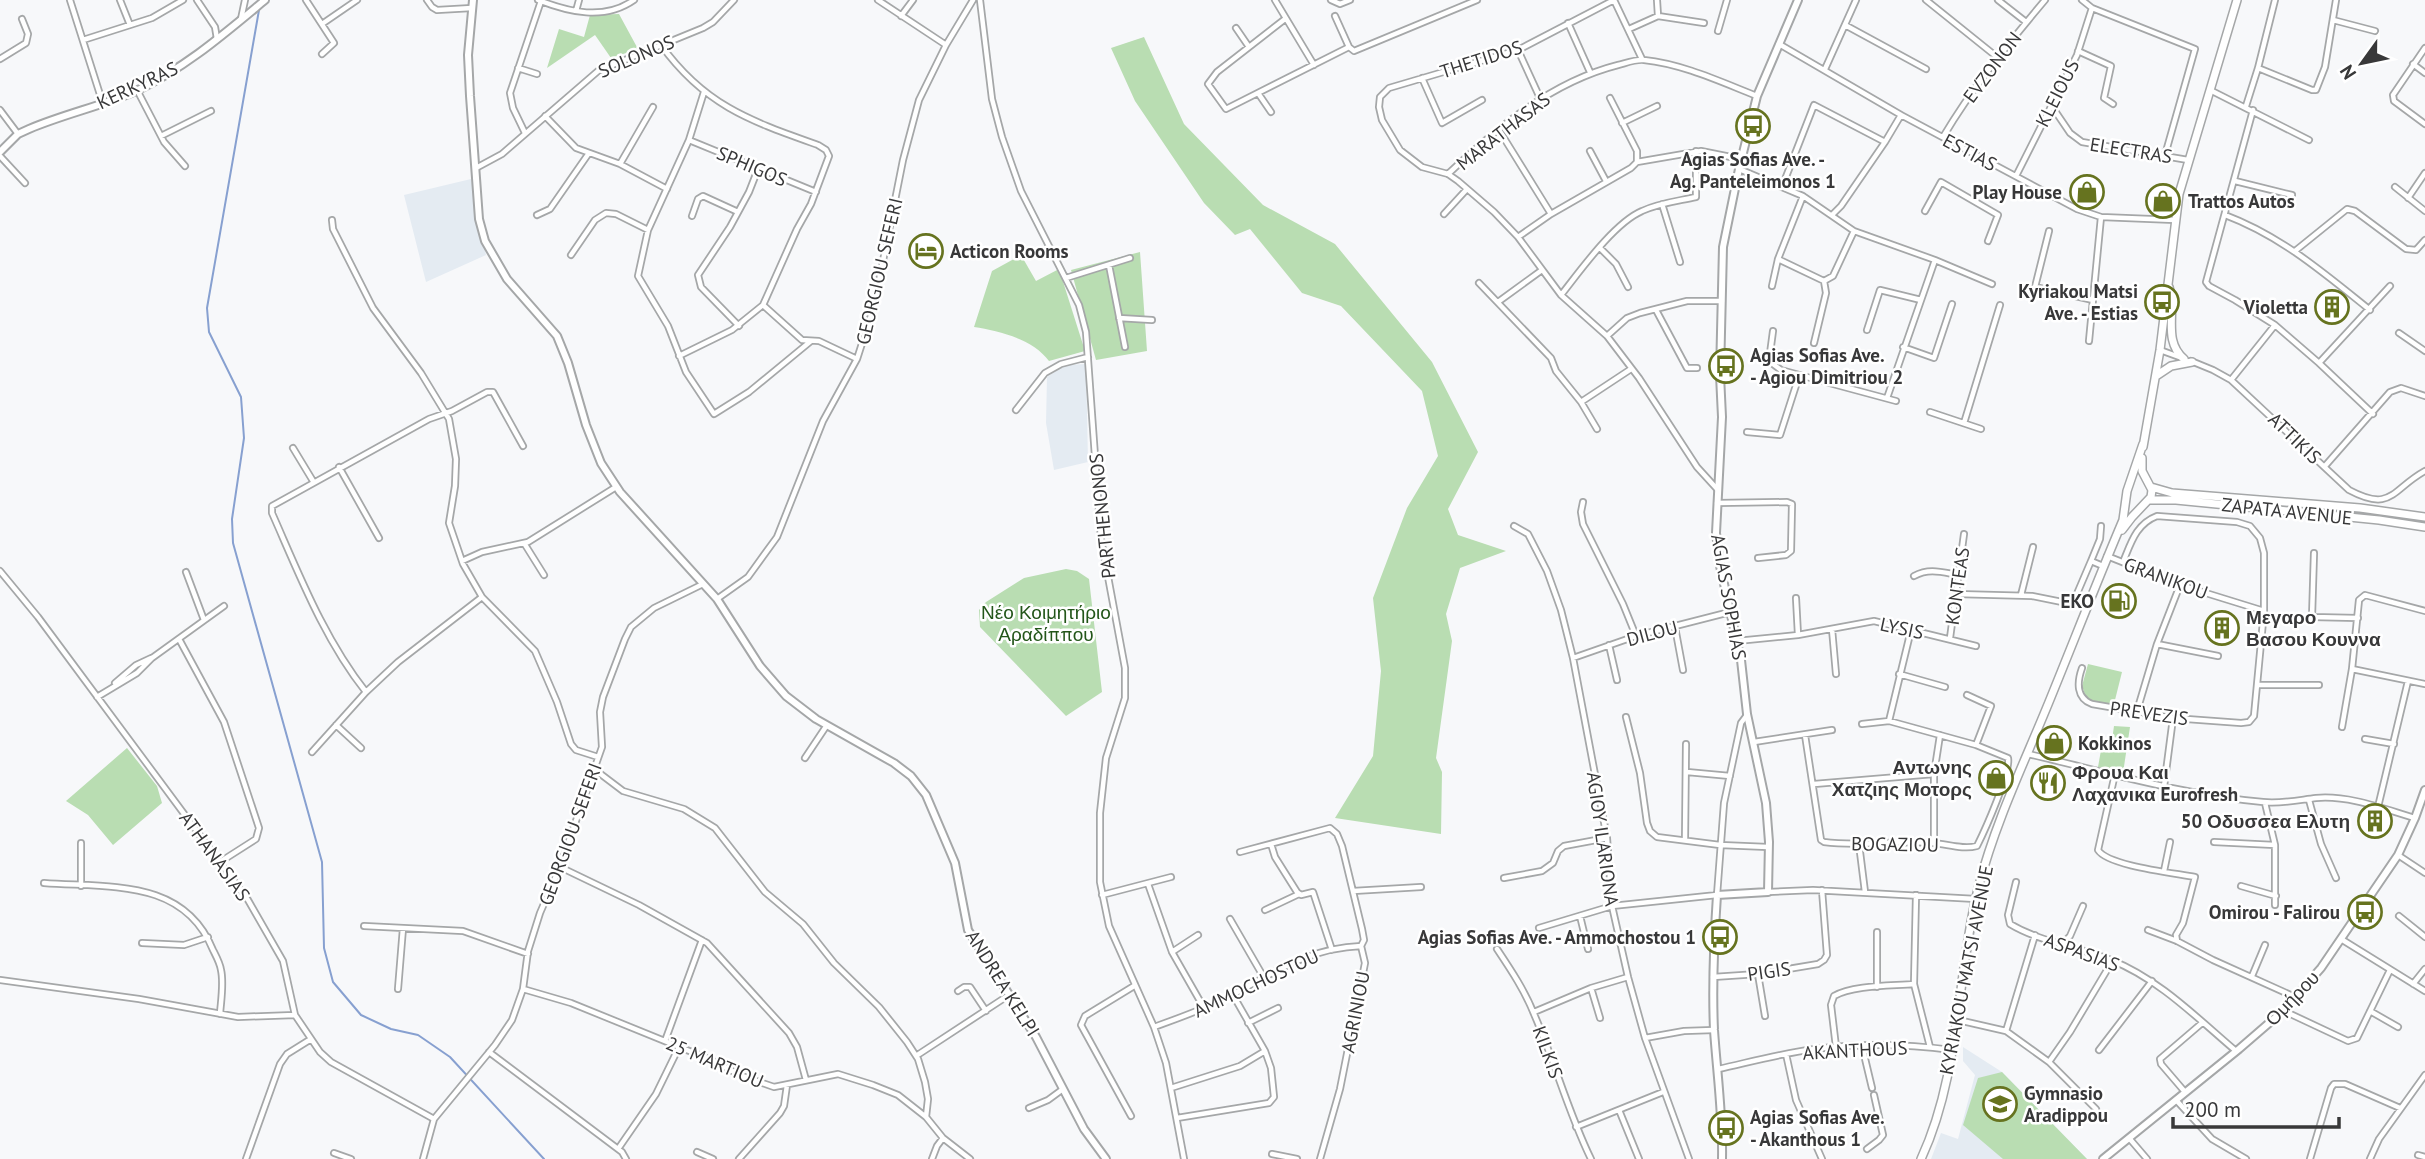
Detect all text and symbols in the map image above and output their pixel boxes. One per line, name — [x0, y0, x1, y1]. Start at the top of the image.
street label: EVZONON — [1958, 27, 2026, 107]
north arrow — [2327, 28, 2397, 98]
street label: SOLONOS — [594, 29, 678, 83]
street label: THETIDOS — [1437, 34, 1525, 84]
street label: KLEIOUS — [2030, 55, 2084, 131]
street label: KERKYRAS — [93, 56, 181, 114]
text: N — [2334, 60, 2361, 84]
street label: MARATHASAS — [1451, 87, 1555, 175]
bus stop icon: Agias Sofias Ave. - Ag. Panteleimonos 1 — [1734, 107, 1772, 145]
street label: ESTIAS — [1939, 128, 2001, 176]
street label: ELECTRAS — [2088, 132, 2174, 168]
street label: SPHIGOS — [713, 141, 791, 191]
place label: Agias Sofias Ave. - Ag. Panteleimonos 1 — [1670, 147, 1836, 193]
shop icon: Play House — [2068, 173, 2106, 211]
place label: Play House — [1972, 180, 2062, 204]
shop icon: Trattos Autos — [2144, 182, 2182, 220]
place label: Trattos Autos — [2188, 189, 2295, 213]
street label: GEORGIOU SEFERI — [850, 195, 908, 347]
hotel icon: Acticon Rooms — [907, 232, 945, 270]
place label: Acticon Rooms — [950, 239, 1069, 263]
place label: Kyriakou Matsi Ave. - Estias — [2018, 279, 2138, 325]
bus stop icon: Kyriakou Matsi Ave. - Estias — [2143, 283, 2181, 321]
building icon: Violetta — [2313, 288, 2351, 326]
place label: Violetta — [2242, 295, 2308, 319]
place label: Agias Sofias Ave. - Agiou Dimitriou 2 — [1750, 343, 1903, 389]
bus stop icon: Agias Sofias Ave. - Agiou Dimitriou 2 — [1707, 347, 1745, 385]
street label: ATTIKIS — [2264, 407, 2326, 469]
street label: PARTHENONOS — [1083, 452, 1121, 580]
street label: ZAPATA AVENUE — [2221, 492, 2353, 530]
street label: AGIAS SOPHIAS — [1706, 532, 1752, 662]
street label: KONTEAS — [1940, 546, 1974, 626]
street label: GRANIKOU — [2121, 552, 2211, 604]
fuel station icon: EKO — [2100, 582, 2138, 620]
place label: EKO — [2061, 589, 2094, 613]
park label: Νέο Κοιμητήριο Αραδίππου — [981, 600, 1111, 646]
place label: Μεγαρο Βασου Κουννα — [2246, 605, 2381, 651]
building icon: Μεγαρο Βασου Κουννα — [2203, 609, 2241, 647]
street label: LYSIS — [1878, 612, 1926, 644]
street label: DILOU — [1624, 615, 1680, 651]
street label: PREVEZIS — [2108, 696, 2190, 730]
shop icon: Kokkinos — [2035, 724, 2073, 762]
place label: Kokkinos — [2078, 731, 2151, 755]
place label: Αντωνης Χατζιης Μοτορς — [1832, 755, 1972, 801]
street label: GEORGIOU SEFERI — [533, 759, 607, 909]
shop icon: Αντωνης Χατζιης Μοτορς — [1977, 759, 2015, 797]
place label: Φρουα Και Λαχανικα Eurofresh — [2072, 760, 2238, 806]
restaurant icon: Φρουα Και Λαχανικα Eurofresh — [2029, 764, 2067, 802]
street label: AGIOY ILARIONA — [1582, 770, 1624, 908]
building icon: 50 Οδυσσεα Ελυτη — [2356, 802, 2394, 840]
street label: ATHANASIAS — [174, 806, 256, 906]
place label: 50 Οδυσσεα Ελυτη — [2181, 809, 2350, 833]
street label: BOGAZIOU — [1851, 831, 1939, 857]
street label: KYRIAKOU MATSI AVENUE — [1934, 863, 1998, 1077]
bus stop icon: Omirou - Falirou — [2346, 893, 2384, 931]
place label: Omirou - Falirou — [2209, 900, 2340, 924]
bus stop icon: Agias Sofias Ave. - Ammochostou 1 — [1701, 918, 1739, 956]
street label: ANDREA KELPI — [961, 925, 1045, 1041]
place label: Agias Sofias Ave. - Ammochostou 1 — [1418, 925, 1696, 949]
street label: ASPASIAS — [2041, 927, 2123, 977]
street label: AMMOCHOSTOU — [1189, 943, 1323, 1023]
street label: PIGIS — [1746, 956, 1792, 986]
street label: Ομήρου — [2260, 965, 2324, 1031]
street label: AGRINIOU — [1335, 969, 1375, 1055]
street label: KILKIS — [1527, 1022, 1569, 1082]
street label: 25 MARTIOU — [663, 1031, 767, 1093]
street label: AKANTHOUS — [1802, 1035, 1908, 1065]
place label: Gymnasio Aradippou — [2024, 1081, 2108, 1127]
school or university icon: Gymnasio Aradippou — [1981, 1085, 2019, 1123]
scale bar — [2173, 1086, 2339, 1130]
text: 200 m — [2184, 1096, 2241, 1123]
place label: Agias Sofias Ave. - Akanthous 1 — [1750, 1105, 1885, 1151]
bus stop icon: Agias Sofias Ave. - Akanthous 1 — [1707, 1109, 1745, 1147]

